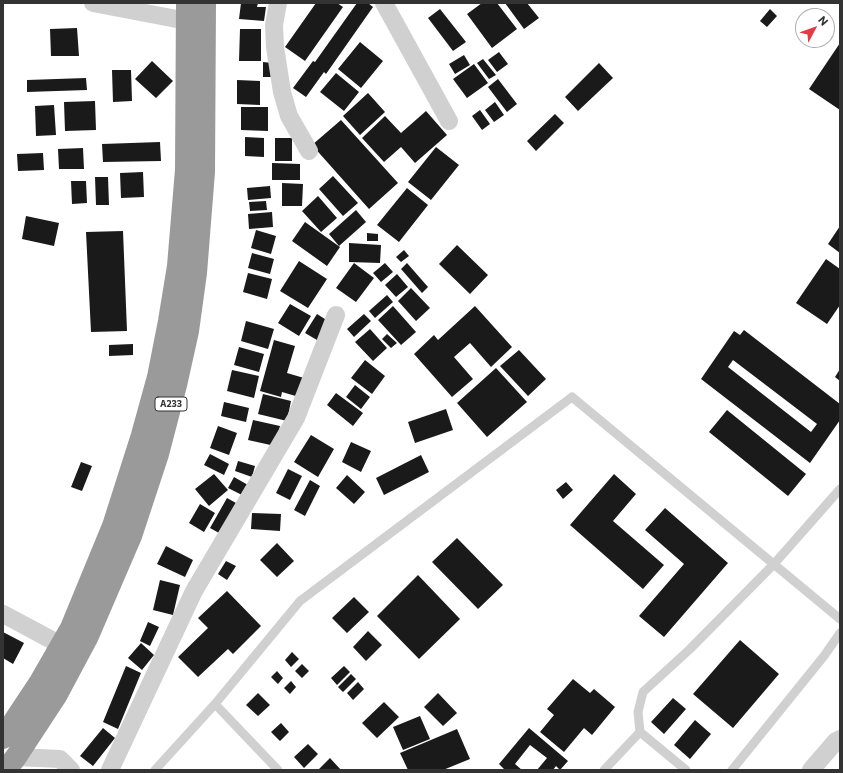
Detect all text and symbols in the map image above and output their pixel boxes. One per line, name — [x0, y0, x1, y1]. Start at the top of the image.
north arrow — [795, 8, 835, 48]
text: N — [816, 13, 831, 28]
road number: A233 — [155, 397, 187, 411]

